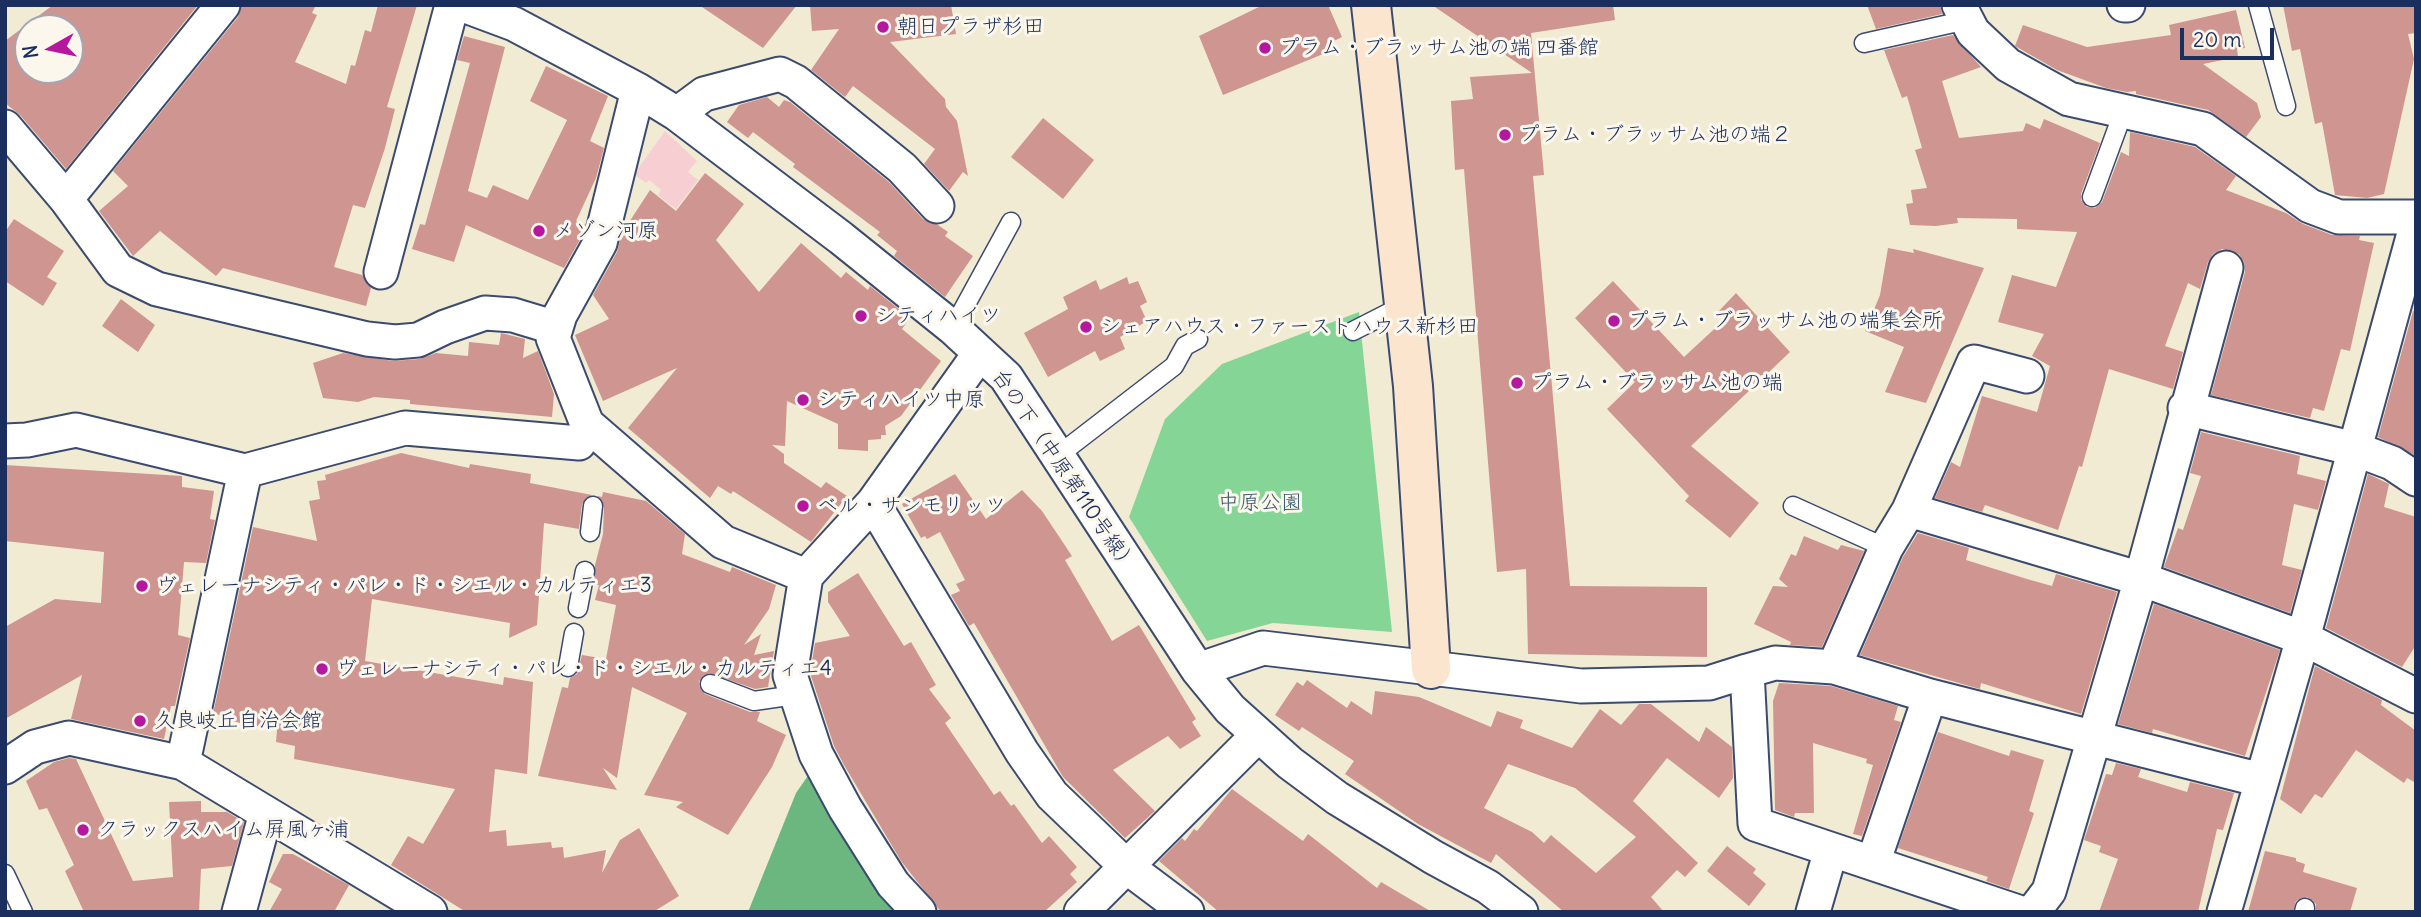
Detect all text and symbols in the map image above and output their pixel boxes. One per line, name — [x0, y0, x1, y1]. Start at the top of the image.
north arrow — [14, 14, 84, 84]
place label: 朝日プラザ杉田 — [897, 14, 1044, 40]
scale bar — [2183, 14, 2278, 58]
marker: 朝日プラザ杉田 — [875, 19, 891, 35]
text: 20 m — [2193, 26, 2242, 53]
place label: プラム・ブラッサム池の端 四番館 — [1279, 35, 1599, 61]
marker: プラム・ブラッサム池の端 四番館 — [1257, 40, 1273, 56]
text: N — [17, 44, 43, 60]
place label: プラム・ブラッサム池の端２ — [1519, 122, 1792, 148]
marker: プラム・ブラッサム池の端２ — [1497, 127, 1513, 143]
place label: メゾン河原 — [553, 218, 658, 244]
marker: メゾン河原 — [531, 223, 547, 239]
place label: シティハイツ — [875, 303, 1001, 329]
marker: シティハイツ — [853, 308, 869, 324]
place label: プラム・ブラッサム池の端集会所 — [1628, 308, 1943, 334]
marker: プラム・ブラッサム池の端集会所 — [1606, 313, 1622, 329]
place label: シェアハウス・ファーストハウス新杉田 — [1100, 314, 1478, 340]
marker: シェアハウス・ファーストハウス新杉田 — [1078, 319, 1094, 335]
street label: 台の下（中原第110号線） — [986, 364, 1142, 578]
place label: プラム・ブラッサム池の端 — [1531, 370, 1783, 396]
marker: プラム・ブラッサム池の端 — [1509, 375, 1525, 391]
place label: シティハイツ中原 — [817, 387, 985, 413]
marker: シティハイツ中原 — [795, 392, 811, 408]
park label: 中原公園 — [1218, 490, 1302, 516]
place label: ベル・サンモリッツ — [817, 493, 1006, 519]
marker: ベル・サンモリッツ — [795, 498, 811, 514]
place label: ヴェレーナシティ・パレ・ド・シエル・カルティエ3 — [156, 573, 652, 599]
marker: ヴェレーナシティ・パレ・ド・シエル・カルティエ3 — [134, 578, 150, 594]
place label: ヴェレーナシティ・パレ・ド・シエル・カルティエ4 — [336, 656, 832, 682]
marker: ヴェレーナシティ・パレ・ド・シエル・カルティエ4 — [314, 661, 330, 677]
place label: 久良岐丘自治会館 — [154, 708, 322, 734]
marker: 久良岐丘自治会館 — [132, 713, 148, 729]
place label: クラックスハイム屛風ヶ浦 — [97, 817, 349, 843]
marker: クラックスハイム屛風ヶ浦 — [75, 822, 91, 838]

